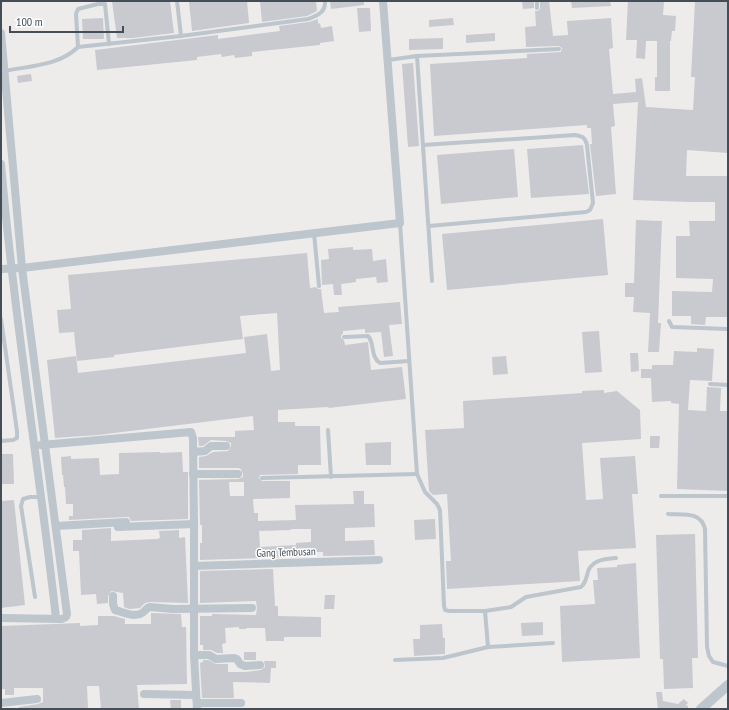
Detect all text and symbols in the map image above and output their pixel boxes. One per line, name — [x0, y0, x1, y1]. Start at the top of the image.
scale bar — [10, 8, 123, 34]
text: 100 m — [16, 14, 43, 29]
street label: Gang Tembusan — [256, 544, 316, 560]

